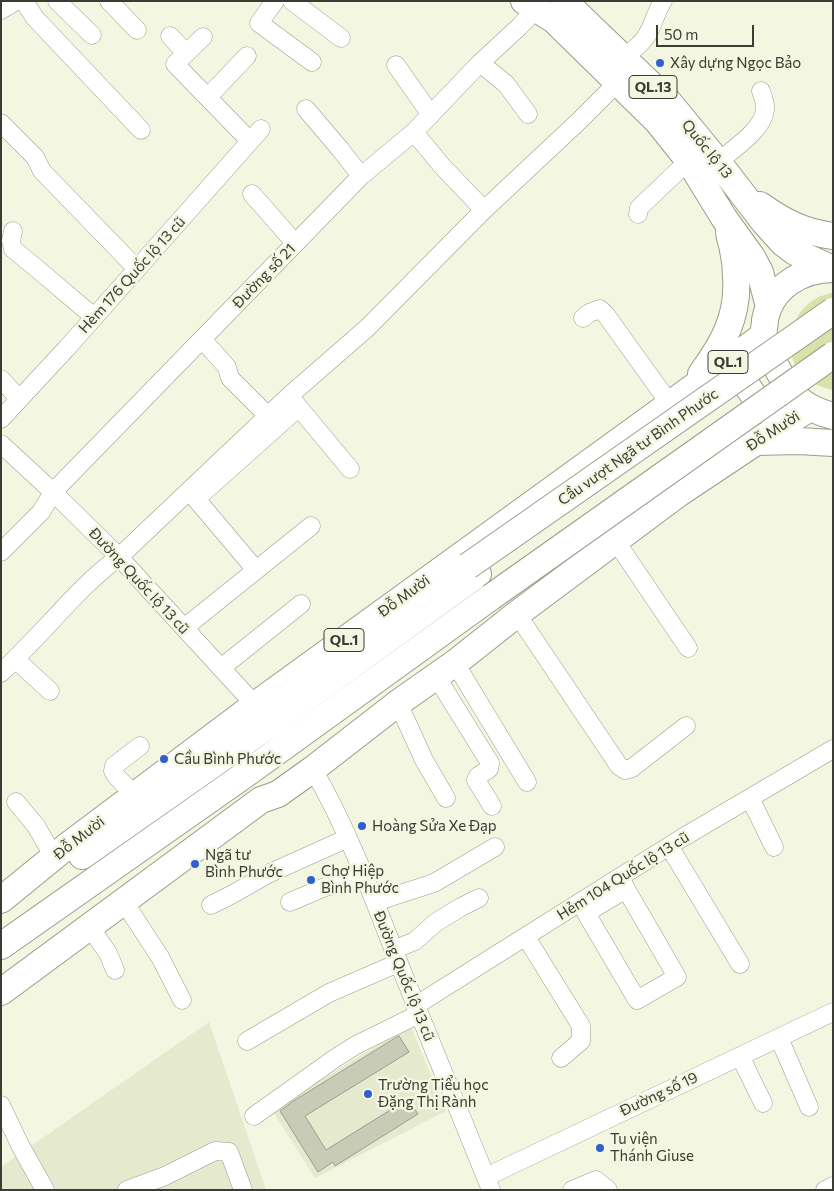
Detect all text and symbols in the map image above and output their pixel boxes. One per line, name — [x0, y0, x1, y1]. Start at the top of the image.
scale bar — [659, 15, 756, 47]
text: 50 m — [664, 25, 698, 43]
place label: Xây dựng Ngọc Bảo — [670, 54, 801, 72]
marker: Xây dựng Ngọc Bảo — [654, 57, 666, 69]
road number: QL.13 — [629, 75, 677, 98]
street label: Quốc lộ 13 — [678, 116, 736, 182]
street label: Hèm 176 Quốc lộ 13 cũ — [75, 213, 189, 337]
street label: Đường số 21 — [229, 240, 299, 312]
road number: QL.1 — [708, 351, 748, 374]
street label: Cầu vượt Ngã tư Bình Phước — [554, 385, 722, 509]
street label: Đỗ Mười — [743, 407, 803, 455]
street label: Đường Quốc lộ 13 cũ — [85, 524, 193, 638]
street label: Đỗ Mười — [374, 571, 434, 621]
road number: QL.1 — [324, 628, 364, 652]
place label: Cầu Bình Phước — [174, 750, 281, 768]
marker: Cầu Bình Phước — [158, 753, 170, 765]
street label: Đỗ Mười — [50, 812, 108, 864]
place label: Hoàng Sửa Xe Đạp — [372, 817, 497, 835]
marker: Hoàng Sửa Xe Đạp — [356, 820, 368, 832]
street label: Hẻm 104 Quốc lộ 13 cũ — [554, 828, 692, 924]
place label: Ngã tư Bình Phước — [205, 846, 283, 881]
marker: Ngã tư Bình Phước — [189, 858, 201, 870]
place label: Chợ Hiệp Bình Phước — [321, 862, 399, 897]
marker: Chợ Hiệp Bình Phước — [305, 874, 317, 886]
street label: Đường Quốc lộ 13 cũ — [370, 908, 438, 1044]
street label: Đường số 19 — [617, 1068, 701, 1120]
place label: Trường Tiểu học Đặng Thị Rành — [378, 1076, 489, 1111]
marker: Trường Tiểu học Đặng Thị Rành — [362, 1088, 374, 1100]
place label: Tu viện Thánh Giuse — [610, 1130, 694, 1165]
marker: Tu viện Thánh Giuse — [594, 1142, 606, 1154]

